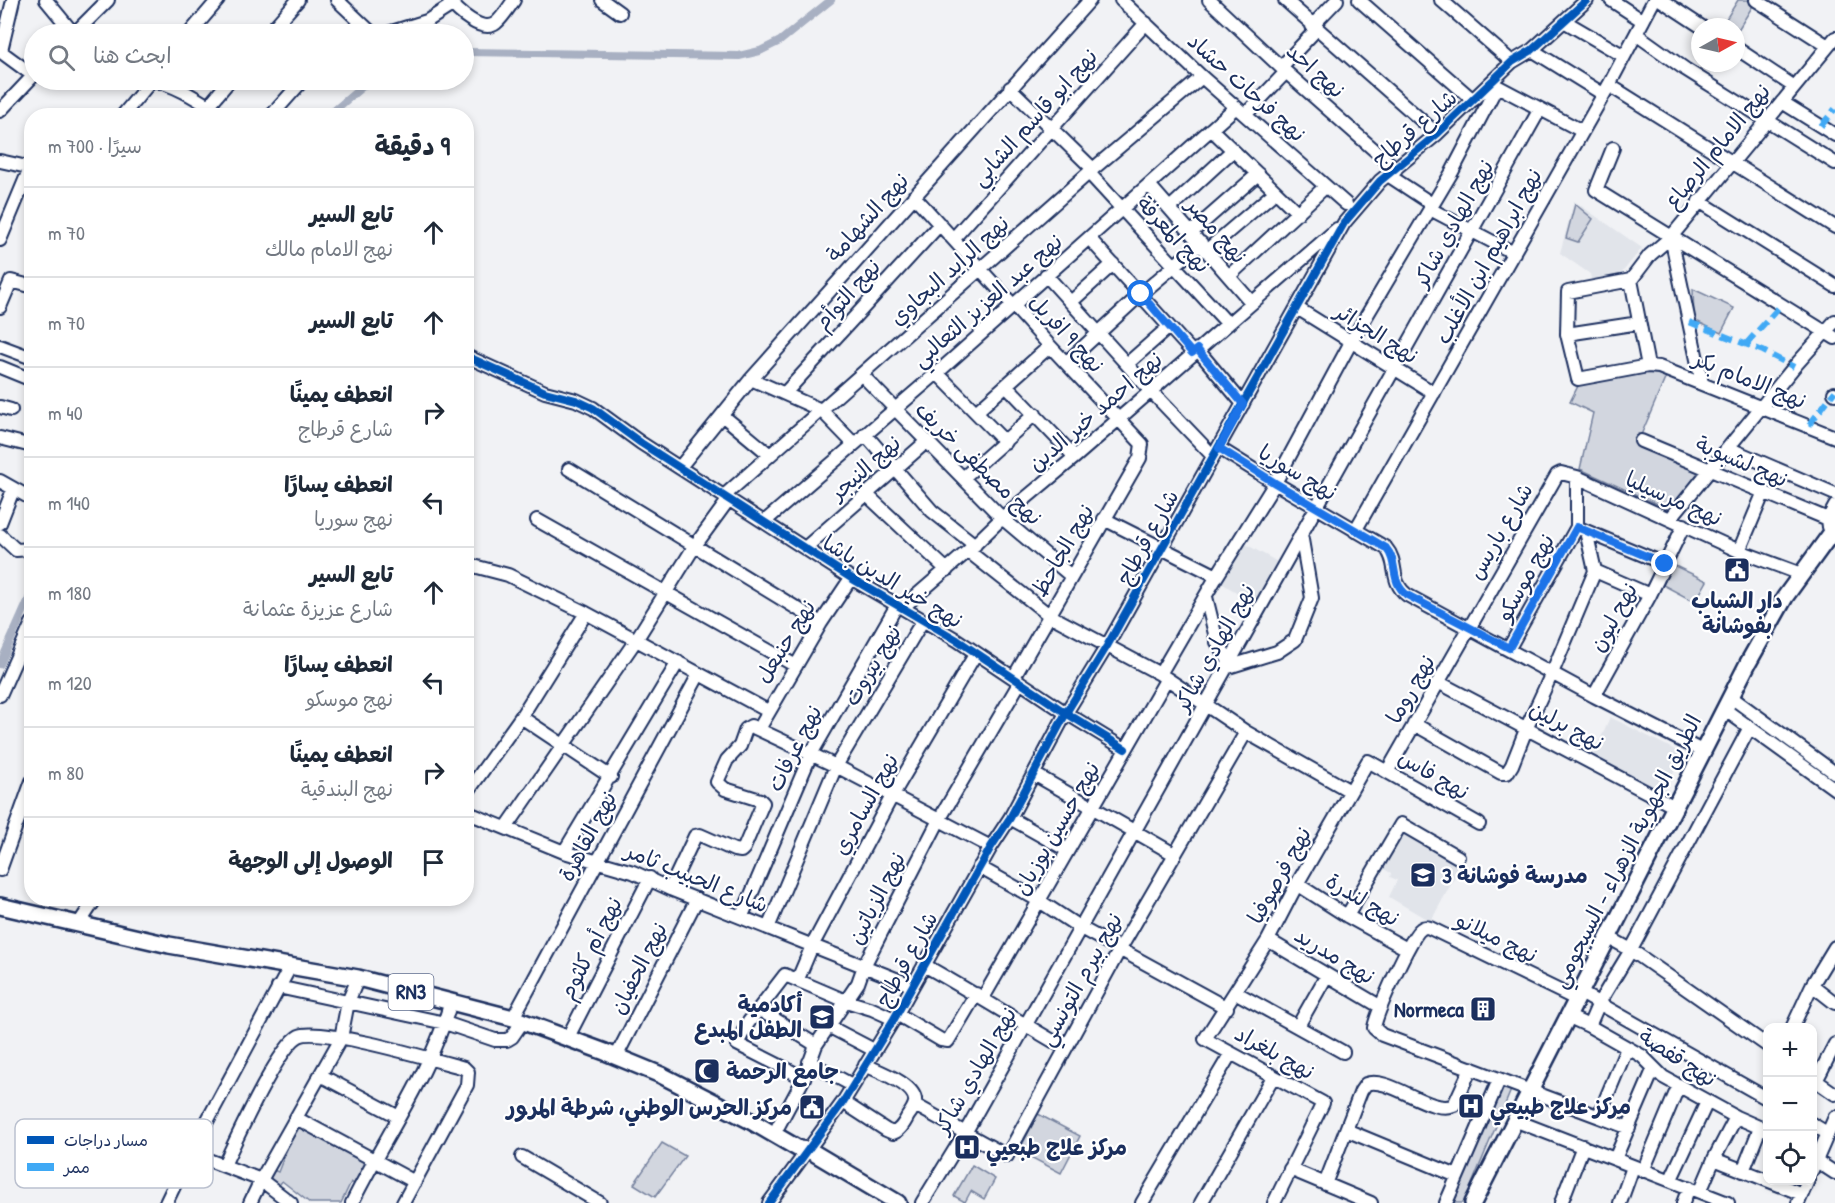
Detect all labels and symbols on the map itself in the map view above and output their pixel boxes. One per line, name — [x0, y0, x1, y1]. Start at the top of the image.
north arrow — [1691, 18, 1745, 72]
street label: نهج فرحات حشاد — [1181, 26, 1313, 149]
street label: نهج احد — [1279, 36, 1352, 105]
street label: نهج ابو قاسم الشابي — [964, 42, 1108, 196]
street label: نهج الامام الرصاع — [1657, 77, 1779, 216]
street label: شارع قرطاج — [1365, 82, 1464, 174]
street label: نهج الهادي شاكر — [1405, 154, 1502, 295]
street label: نهج ابراهيم ابن الأغلب — [1427, 163, 1550, 350]
street label: نهج الشهامة — [819, 166, 916, 269]
street label: نهج المعرفة — [1130, 189, 1218, 280]
street label: نهج مصر — [1178, 189, 1254, 270]
street label: نهج الرايد البجاوي — [883, 208, 1017, 333]
street label: نهج عبد العزيز الثعالبي — [905, 226, 1072, 378]
street label: نهج التوأم — [807, 252, 889, 338]
route start — [1127, 280, 1153, 306]
street label: نهج 9 افريل — [1022, 287, 1111, 380]
street label: نهج الجزائر — [1327, 295, 1424, 371]
street label: نهج الامام بكر — [1686, 342, 1811, 417]
street label: نهج احمد خير الدين — [1021, 344, 1169, 479]
street label: نهج مصطفى خريف — [908, 394, 1049, 532]
street label: نهج النيجر — [822, 428, 908, 508]
street label: نهج لشبوبة — [1691, 428, 1793, 495]
street label: نهج سوريا — [1253, 437, 1343, 508]
street label: نهج مرسيليا — [1620, 463, 1727, 534]
street label: شارع باريس — [1460, 477, 1540, 585]
street label: شارع قرطاج — [1109, 484, 1186, 590]
street label: نهج الجاحظ — [1023, 498, 1101, 602]
street label: نهج خير الدين باشا — [817, 527, 969, 636]
street label: نهج موسكو — [1488, 528, 1562, 628]
route end — [1651, 550, 1677, 576]
public building icon: دار الشباب بفوشانة — [1722, 555, 1752, 585]
street label: نهح ليون — [1582, 577, 1644, 657]
street label: نهج الهادي شاكر — [1166, 578, 1263, 719]
place label: دار الشباب بفوشانة — [1691, 585, 1783, 640]
street label: نهج حنبعل — [748, 594, 823, 689]
street label: نهج بيروت — [836, 619, 909, 712]
street label: نهج روما — [1378, 649, 1443, 729]
street label: نهج برلين — [1524, 693, 1610, 758]
street label: نهج عرفات — [759, 700, 829, 797]
street label: الطريق الجهوية الزهراء - السيجومي — [1544, 709, 1713, 995]
street label: نهج فاس — [1392, 742, 1475, 807]
street label: نهج السامري — [825, 748, 907, 861]
street label: نهج حسين بوزيان — [1006, 756, 1107, 901]
street label: نهج القاهرة — [551, 786, 624, 887]
street label: نهج فرصوفيا — [1240, 821, 1319, 930]
street label: شارع الحبيب ثامر — [619, 834, 773, 920]
street label: نهج الزياتين — [840, 847, 913, 950]
school or university icon: مدرسة فوشانة 3 — [1408, 860, 1438, 890]
place label: مدرسة فوشانة 3 — [1442, 860, 1588, 890]
street label: نهج لندرة — [1320, 865, 1406, 934]
street label: نهج أم كلثوم — [551, 891, 631, 1006]
street label: نهج ميلانو — [1449, 904, 1543, 971]
street label: شارع قرطاج — [868, 906, 945, 1012]
street label: نهج بيرم التونسي — [1031, 907, 1133, 1053]
street label: نهج الحفيان — [602, 917, 675, 1020]
street label: نهج مدريد — [1289, 919, 1381, 992]
road number: RN3 — [388, 974, 434, 1010]
place label: أكادمية الطفل المبدع — [695, 989, 802, 1045]
place label: Normeca — [1394, 994, 1464, 1024]
building icon: Normeca — [1468, 994, 1498, 1024]
street label: نهج الهادي شاكر — [926, 1001, 1025, 1141]
school or university icon: أكادمية الطفل المبدع — [807, 1002, 837, 1032]
street label: نهج بلغراد — [1229, 1018, 1320, 1087]
street label: نهج قفصة — [1633, 1021, 1723, 1094]
mosque icon: جامع الرحمة — [692, 1056, 722, 1086]
place label: جامع الرحمة — [726, 1056, 839, 1087]
hospital icon: مركز علاج طبيعي — [1456, 1091, 1486, 1121]
place label: مركز علاج طبيعي — [1490, 1091, 1631, 1126]
place label: مركز الحرس الوطني، شرطة المرور — [505, 1092, 792, 1127]
public building icon: مركز الحرس الوطني، شرطة المرور — [797, 1092, 827, 1122]
legend — [15, 1119, 213, 1188]
text: مسار دراجات — [64, 1129, 148, 1151]
hospital icon: مركز علاج طبعيي — [952, 1132, 982, 1162]
place label: مركز علاج طبعيي — [986, 1132, 1127, 1167]
text: ممر — [62, 1156, 90, 1178]

